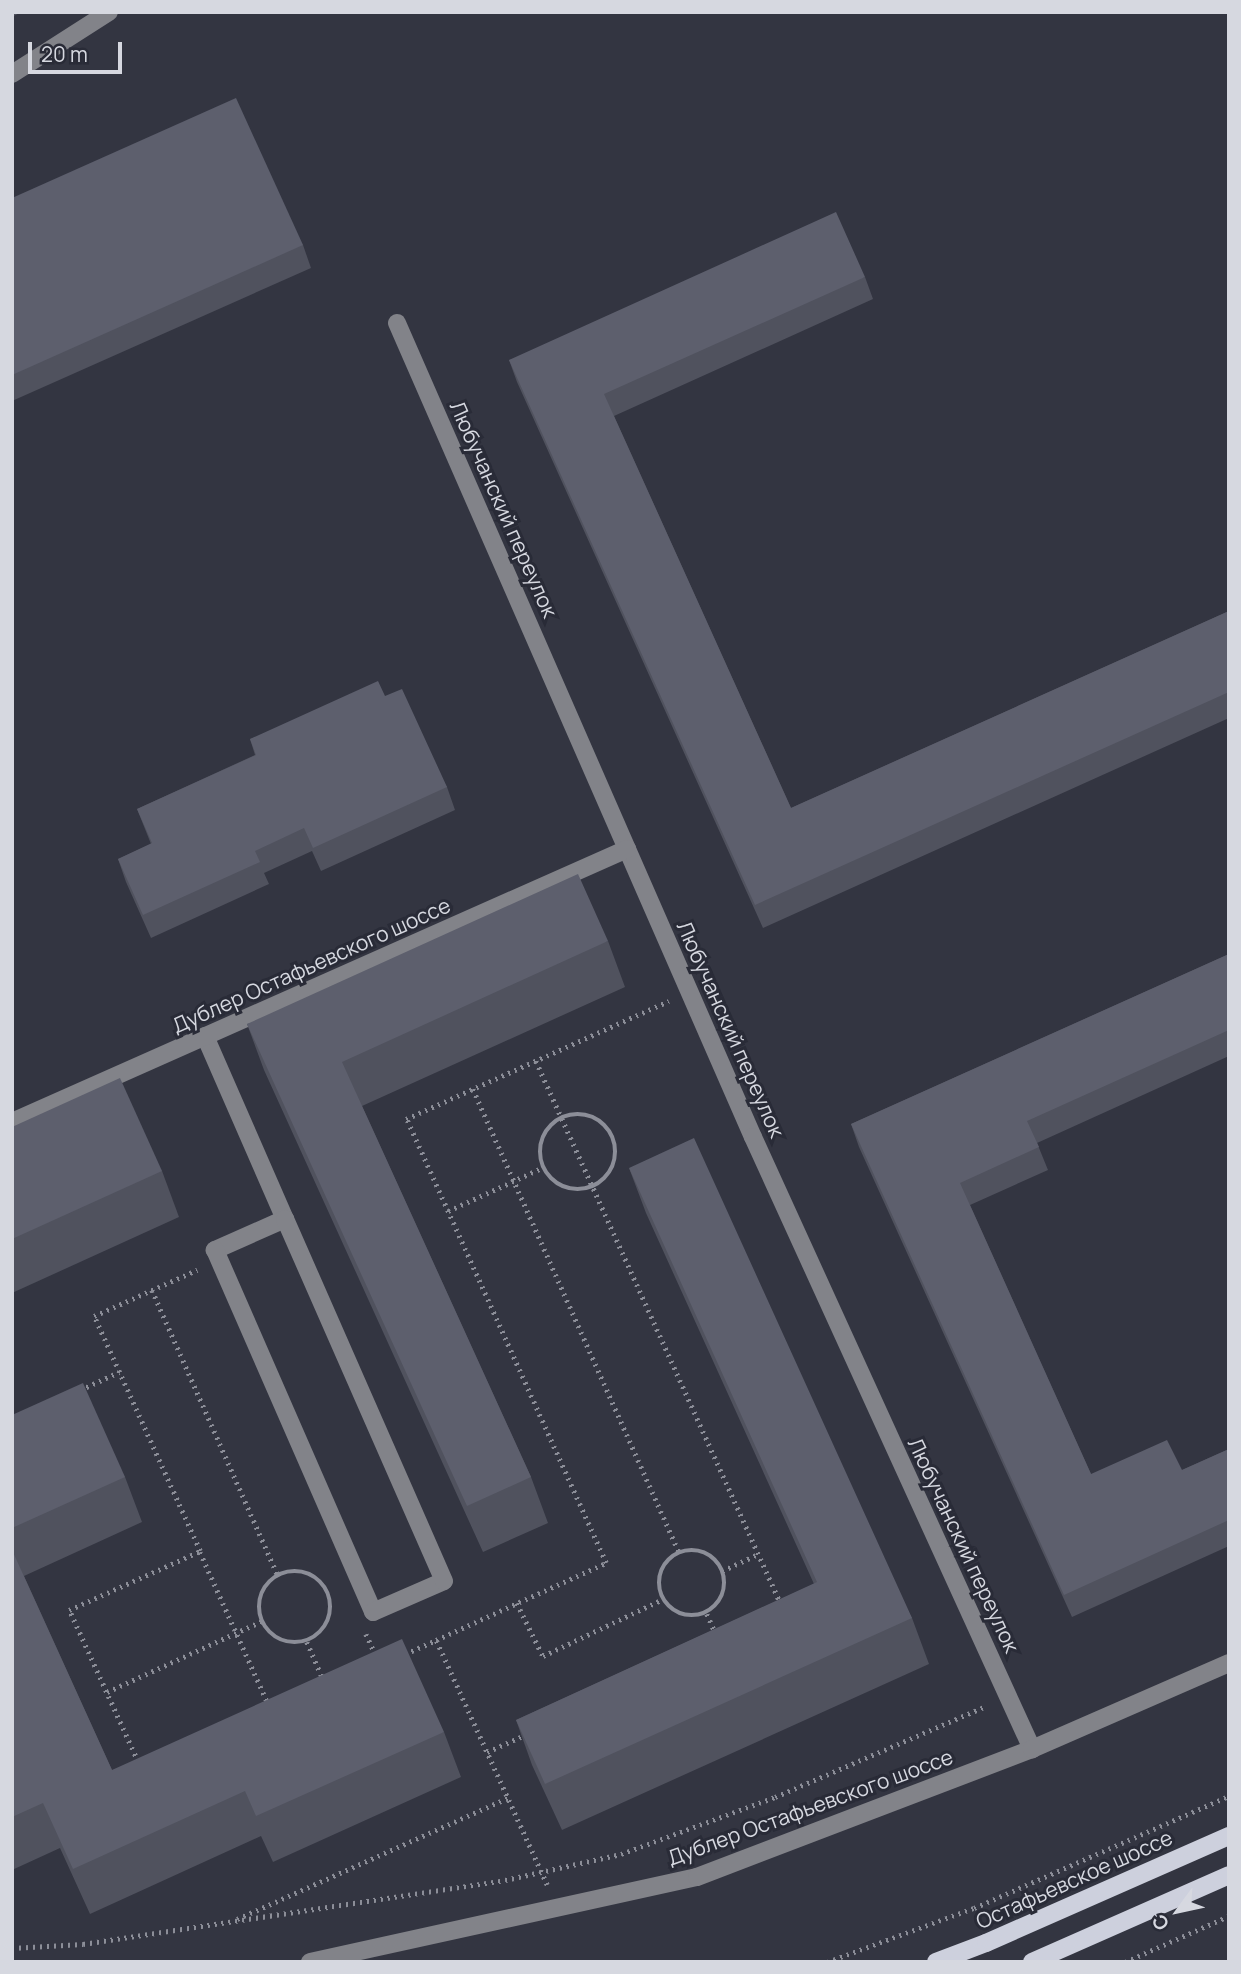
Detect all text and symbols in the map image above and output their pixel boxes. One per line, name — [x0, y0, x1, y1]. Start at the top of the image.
scale bar — [32, 28, 126, 72]
text: 20 m — [41, 40, 88, 68]
street label: Любучанский переулок — [445, 397, 563, 621]
street label: Дублер Остафьевского шоссе — [168, 892, 454, 1038]
street label: Любучанский переулок — [672, 917, 790, 1141]
street label: Любучанский переулок — [903, 1434, 1025, 1656]
street label: Дублер Остафьевского шоссе — [664, 1744, 956, 1870]
street label: Остафьевское шоссе — [972, 1824, 1176, 1934]
north arrow — [1143, 1876, 1213, 1946]
text: С — [1146, 1909, 1175, 1935]

